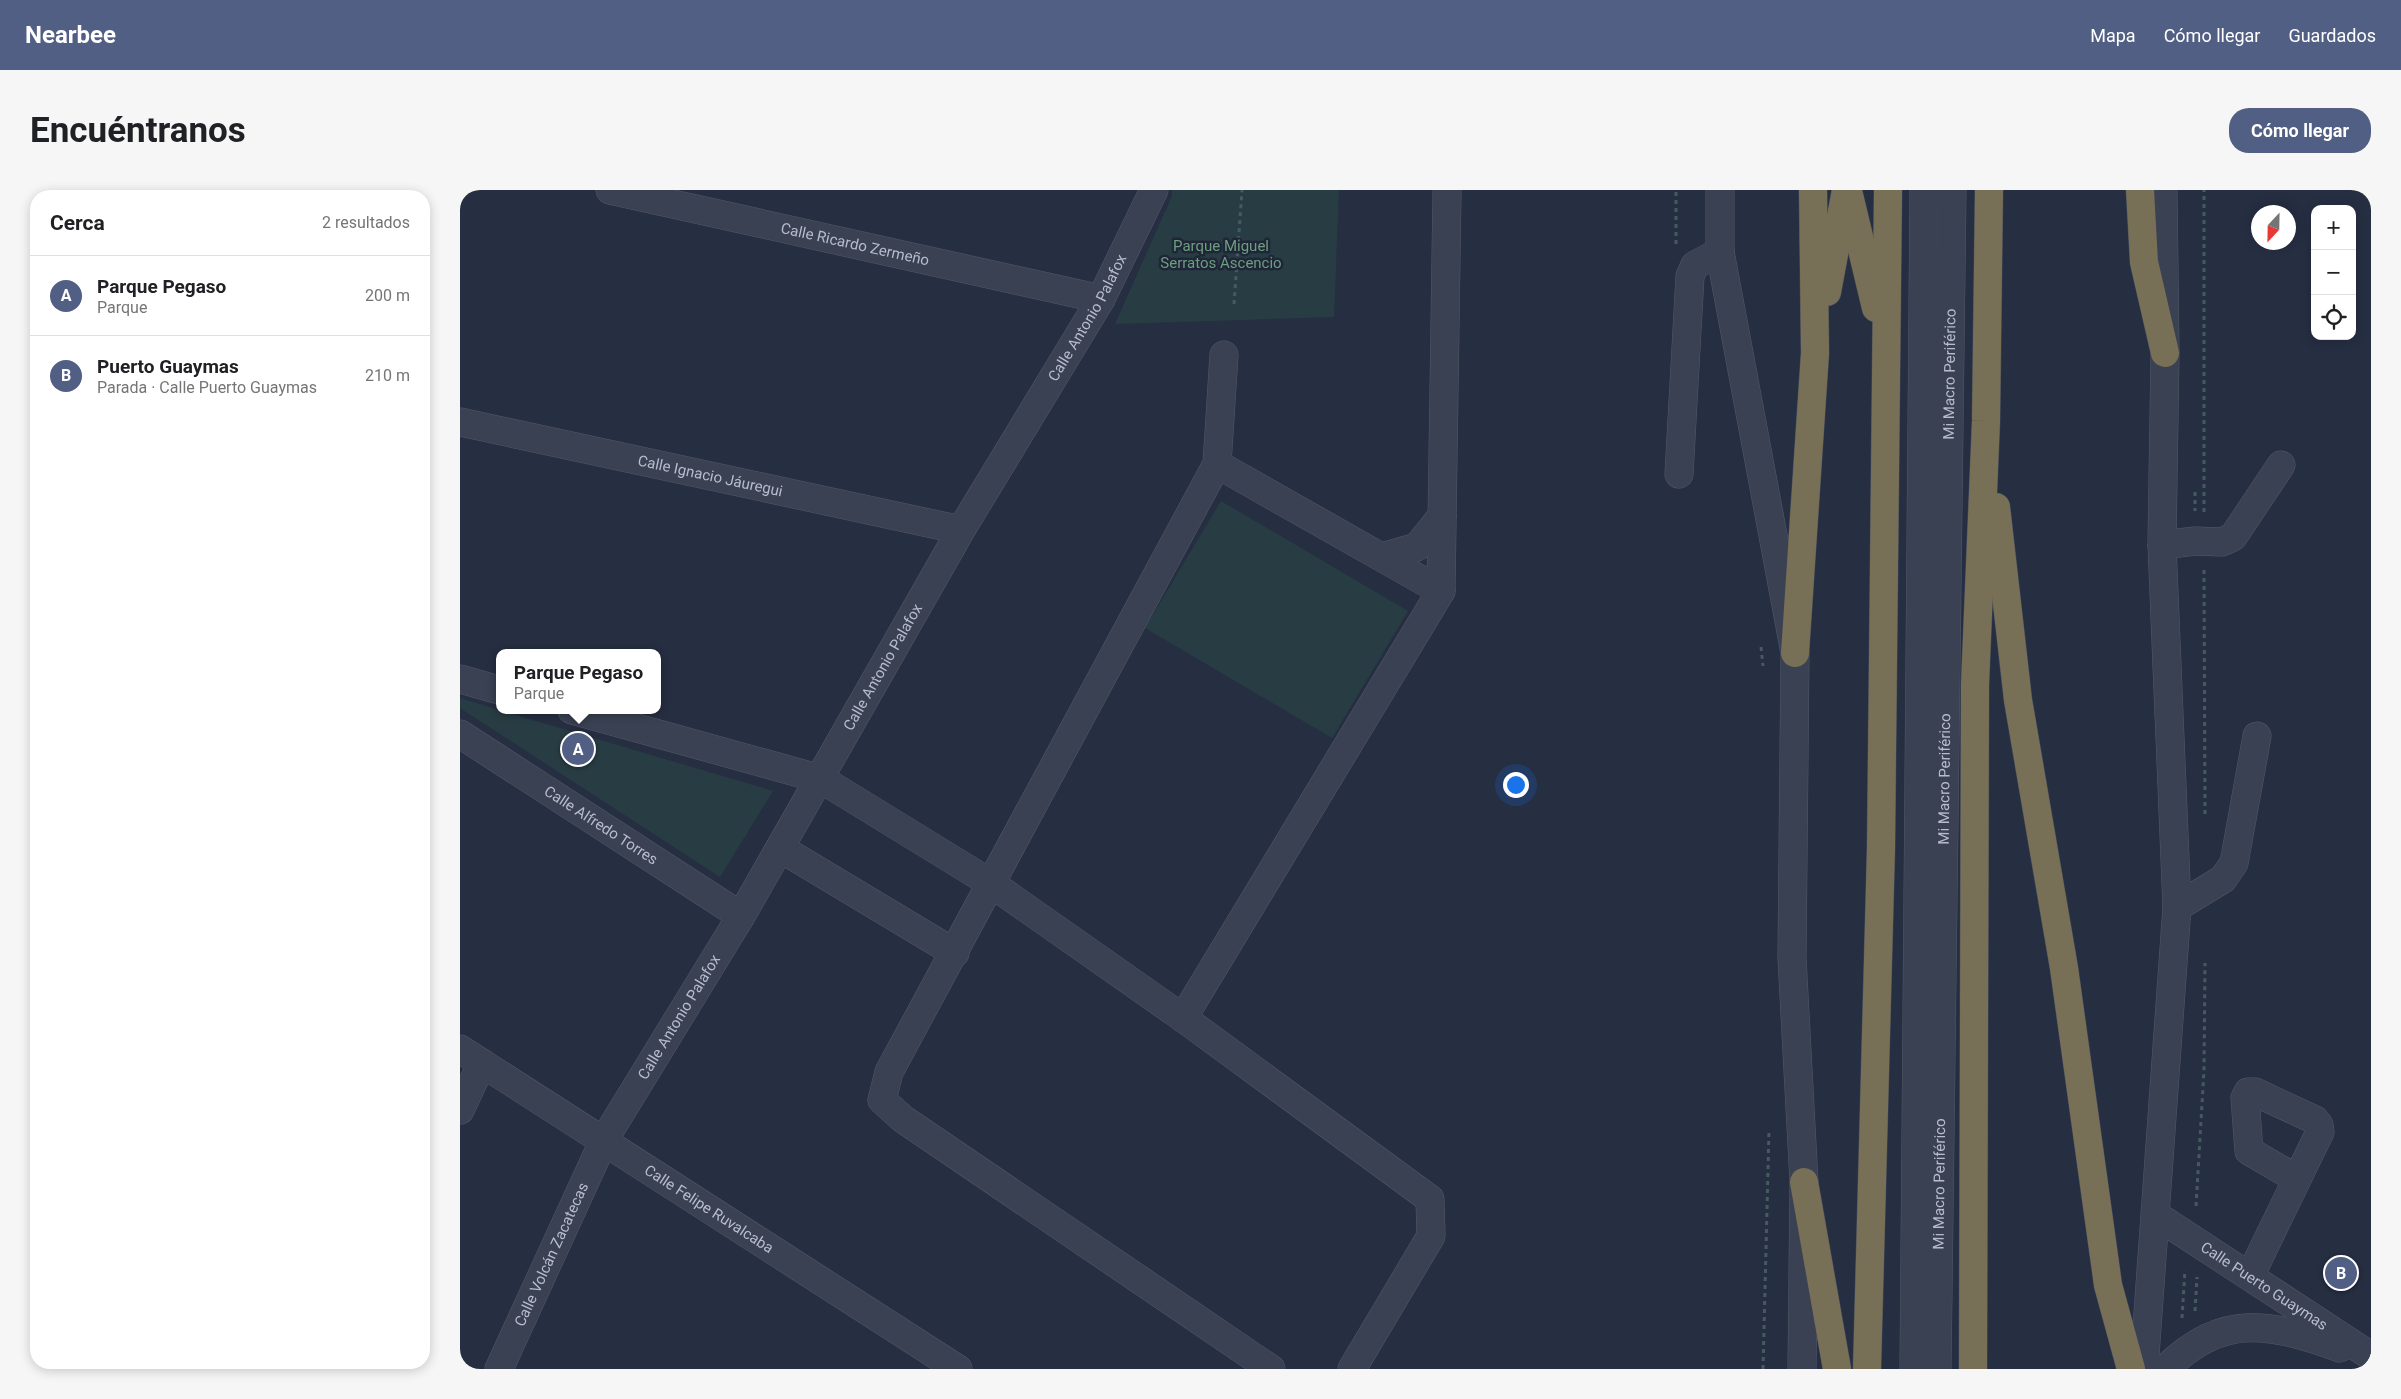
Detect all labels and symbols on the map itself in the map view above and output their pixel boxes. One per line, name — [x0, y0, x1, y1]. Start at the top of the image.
north arrow — [2251, 205, 2296, 250]
street label: Calle Ricardo Zermeño — [779, 219, 931, 270]
park label: Parque Miguel Serratos Ascencio — [1160, 237, 1282, 272]
street label: Calle Antonio Palafox — [1044, 251, 1131, 384]
street label: Mi Macro Periférico — [1940, 308, 1959, 440]
street label: Calle Ignacio Jáuregui — [636, 452, 784, 500]
street label: Calle Antonio Palafox — [840, 600, 926, 734]
street label: Mi Macro Periférico — [1935, 713, 1954, 845]
pin: A — [562, 730, 594, 768]
your location — [1503, 772, 1529, 798]
street label: Calle Alfredo Torres — [541, 782, 661, 869]
street label: Calle Antonio Palafox — [634, 951, 724, 1083]
street label: Mi Macro Periférico — [1930, 1118, 1949, 1250]
street label: Calle Felipe Ruvalcaba — [641, 1161, 777, 1257]
street label: Calle Volcán Zacatecas — [511, 1180, 592, 1329]
street label: Calle Puerto Guaymas — [2197, 1238, 2331, 1334]
pin: B — [2325, 1254, 2357, 1292]

